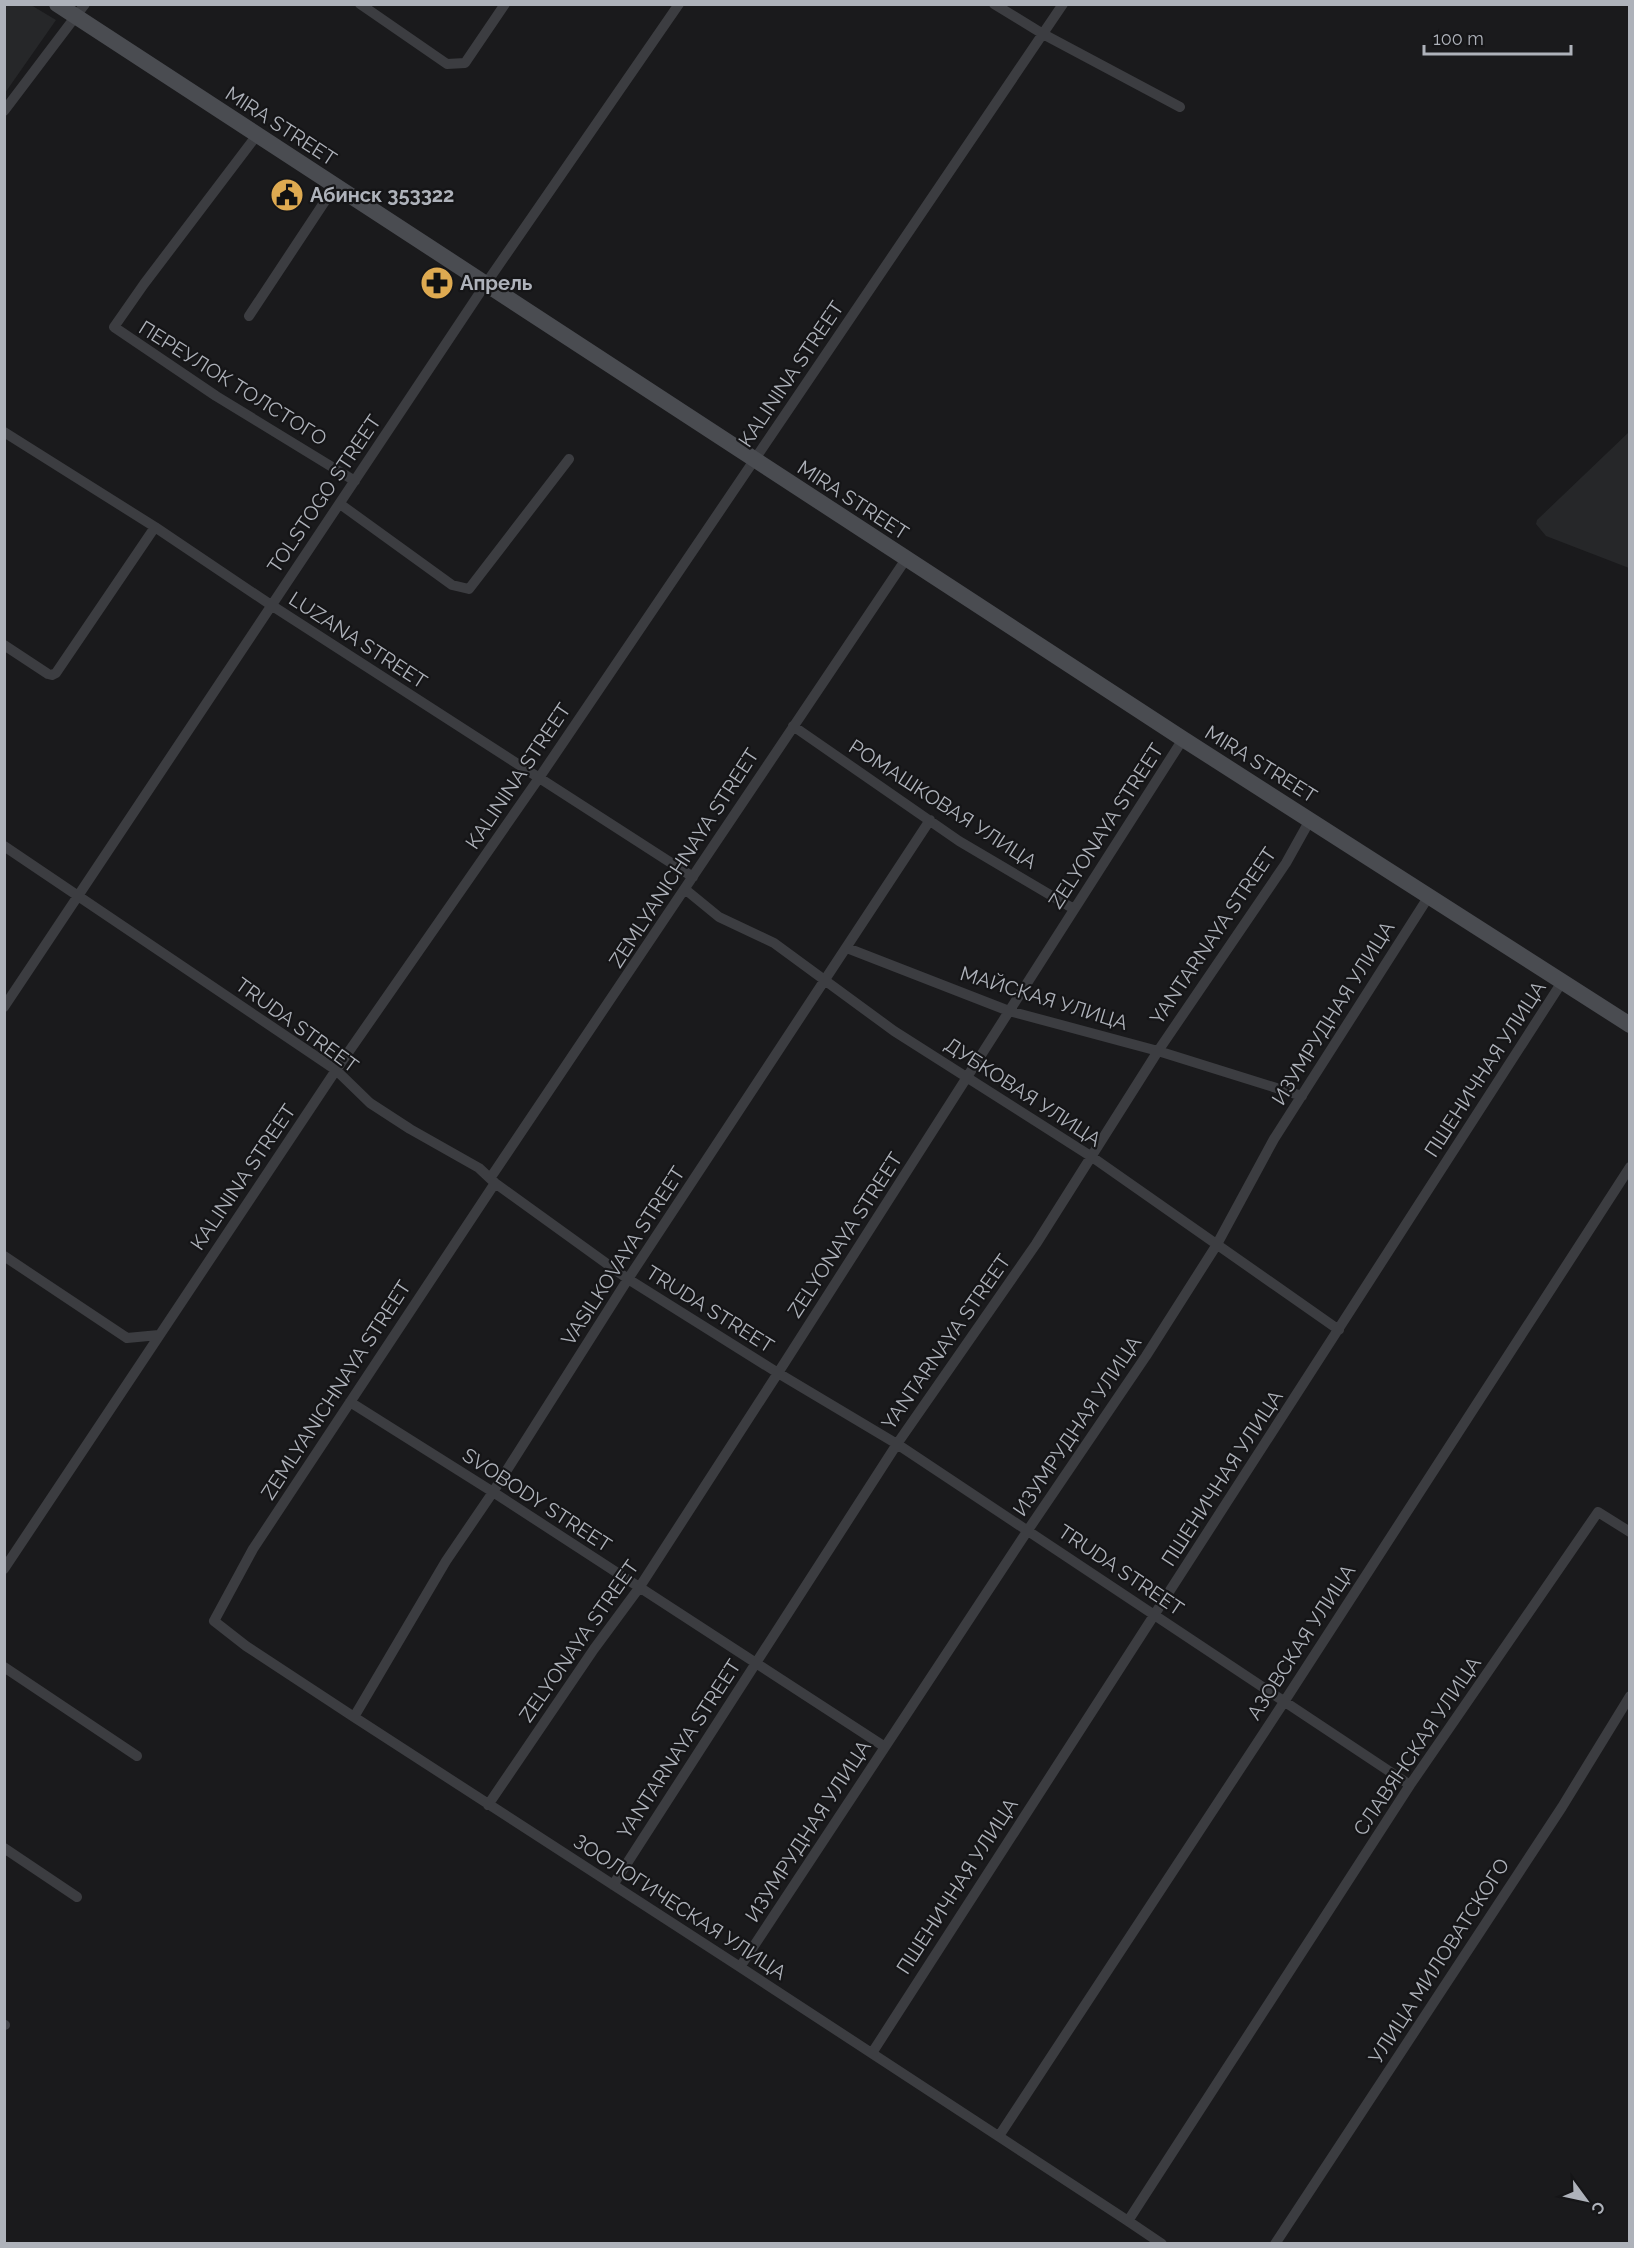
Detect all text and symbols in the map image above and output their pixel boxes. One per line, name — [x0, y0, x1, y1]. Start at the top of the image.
scale bar — [1424, 18, 1571, 56]
text: 100 m — [1433, 28, 1484, 49]
street label: MIRA STREET — [221, 81, 341, 171]
public building icon: Абинск 353322 — [269, 177, 305, 213]
place label: Абинск 353322 — [310, 183, 454, 207]
pharmacy icon: Апрель — [419, 265, 455, 301]
place label: Апрель — [460, 271, 533, 295]
street label: KALININA STREET — [733, 296, 849, 452]
street label: ПЕРЕУЛОК ТОЛСТОГО — [135, 315, 331, 451]
street label: TOLSTOGO STREET — [262, 410, 386, 578]
street label: MIRA STREET — [793, 455, 913, 545]
street label: LUZANA STREET — [285, 586, 431, 694]
street label: KALININA STREET — [460, 698, 576, 854]
street label: MIRA STREET — [1201, 720, 1321, 808]
street label: РОМАШКОВАЯ УЛИЦА — [845, 734, 1042, 874]
street label: ZELYONAYA STREET — [1044, 739, 1168, 913]
street label: ZEMLYANICHNAYA STREET — [604, 744, 764, 972]
street label: YANTARNAYA STREET — [1145, 843, 1281, 1029]
street label: ИЗУМРУДНАЯ УЛИЦА — [1267, 916, 1400, 1109]
street label: МАЙСКАЯ УЛИЦА — [957, 961, 1131, 1035]
street label: TRUDA STREET — [231, 972, 363, 1078]
street label: ПШЕНИЧНАЯ УЛИЦА — [1419, 976, 1551, 1161]
street label: ДУБКОВАЯ УЛИЦА — [940, 1032, 1106, 1152]
street label: KALININA STREET — [185, 1099, 301, 1255]
street label: ZELYONAYA STREET — [783, 1148, 907, 1322]
street label: VASILKOVAYA STREET — [556, 1162, 690, 1350]
street label: YANTARNAYA STREET — [876, 1250, 1016, 1434]
street label: TRUDA STREET — [642, 1260, 778, 1358]
street label: ZEMLYANICHNAYA STREET — [256, 1276, 416, 1504]
street label: ИЗУМРУДНАЯ УЛИЦА — [1008, 1331, 1147, 1521]
street label: ПШЕНИЧНАЯ УЛИЦА — [1156, 1385, 1288, 1570]
street label: SVOBODY STREET — [458, 1443, 616, 1557]
street label: TRUDA STREET — [1054, 1519, 1188, 1621]
street label: ZELYONAYA STREET — [514, 1555, 644, 1727]
street label: АЗОВСКАЯ УЛИЦА — [1242, 1559, 1361, 1724]
street label: СЛАВЯНСКАЯ УЛИЦА — [1348, 1652, 1486, 1840]
street label: YANTARNAYA STREET — [612, 1655, 746, 1843]
street label: ИЗУМРУДНАЯ УЛИЦА — [740, 1735, 876, 1926]
street label: ПШЕНИЧНАЯ УЛИЦА — [891, 1793, 1023, 1978]
street label: ЗООЛОГИЧЕСКАЯ УЛИЦА — [569, 1829, 791, 1985]
street label: УЛИЦА МИЛОВАТСКОГО — [1364, 1854, 1514, 2068]
north arrow — [1556, 2170, 1616, 2230]
text: С — [1587, 2198, 1609, 2218]

